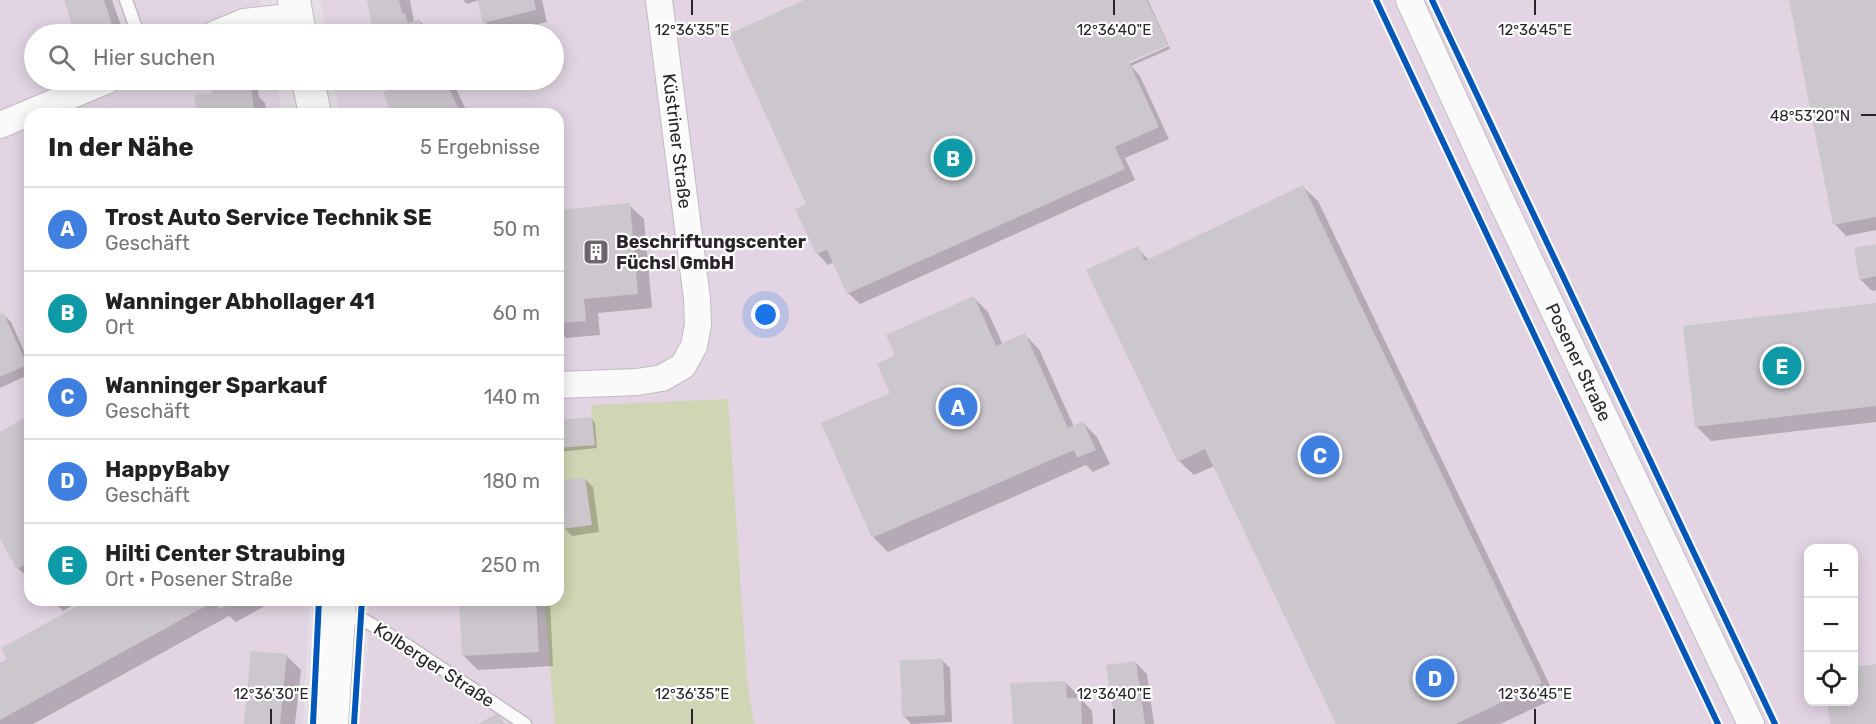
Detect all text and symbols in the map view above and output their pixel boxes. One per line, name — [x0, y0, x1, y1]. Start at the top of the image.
text: 12°36'35"E — [655, 21, 729, 39]
text: 12°36'40"E — [1077, 21, 1151, 39]
text: 12°36'45"E — [1498, 21, 1572, 39]
search box — [24, 24, 564, 90]
icon: search — [45, 41, 78, 74]
text: Hier suchen — [93, 44, 215, 71]
street label: Küstriner Straße — [658, 72, 696, 210]
text: 48°53'20"N — [1770, 107, 1850, 125]
text: In der Nähe — [48, 132, 194, 163]
text: 5 Ergebnisse — [420, 135, 540, 159]
pin: B — [934, 136, 972, 180]
text: Trost Auto Service Technik SE — [105, 204, 432, 231]
text: A — [60, 217, 75, 241]
text: 50 m — [493, 217, 540, 241]
text: Geschäft — [105, 231, 190, 255]
place label: Beschriftungscenter Füchsl GmbH — [616, 231, 806, 274]
building icon: Beschriftungscenter Füchsl GmbH — [581, 237, 611, 267]
text: Wanninger Abhollager 41 — [105, 288, 375, 315]
your location — [751, 300, 780, 329]
street label: Posener Straße — [1541, 300, 1616, 425]
text: B — [60, 301, 75, 325]
text: 60 m — [493, 301, 540, 325]
text: Ort — [105, 315, 134, 339]
pin: E — [1762, 344, 1802, 388]
text: Wanninger Sparkauf — [105, 372, 327, 399]
pin: A — [938, 384, 978, 430]
text: C — [60, 385, 75, 409]
text: 140 m — [484, 385, 540, 409]
text: Geschäft — [105, 399, 190, 423]
pin: C — [1300, 432, 1340, 478]
text: HappyBaby — [105, 456, 230, 483]
text: D — [60, 469, 75, 493]
text: 180 m — [483, 469, 540, 493]
text: Geschäft — [105, 483, 190, 507]
text: Hilti Center Straubing — [105, 540, 345, 567]
map controls — [1804, 544, 1858, 706]
button: + — [1804, 544, 1858, 598]
text: E — [61, 553, 74, 577]
text: 250 m — [481, 553, 540, 577]
text: Ort · Posener Straße — [105, 567, 293, 591]
button: − — [1804, 598, 1858, 652]
street label: Kolberger Straße — [369, 618, 499, 712]
button: locate — [1804, 652, 1858, 706]
pin: D — [1416, 656, 1454, 700]
text: 12°36'30"E — [233, 685, 309, 703]
text: 12°36'35"E — [655, 685, 729, 703]
text: 12°36'40"E — [1077, 685, 1151, 703]
text: 12°36'45"E — [1498, 685, 1572, 703]

